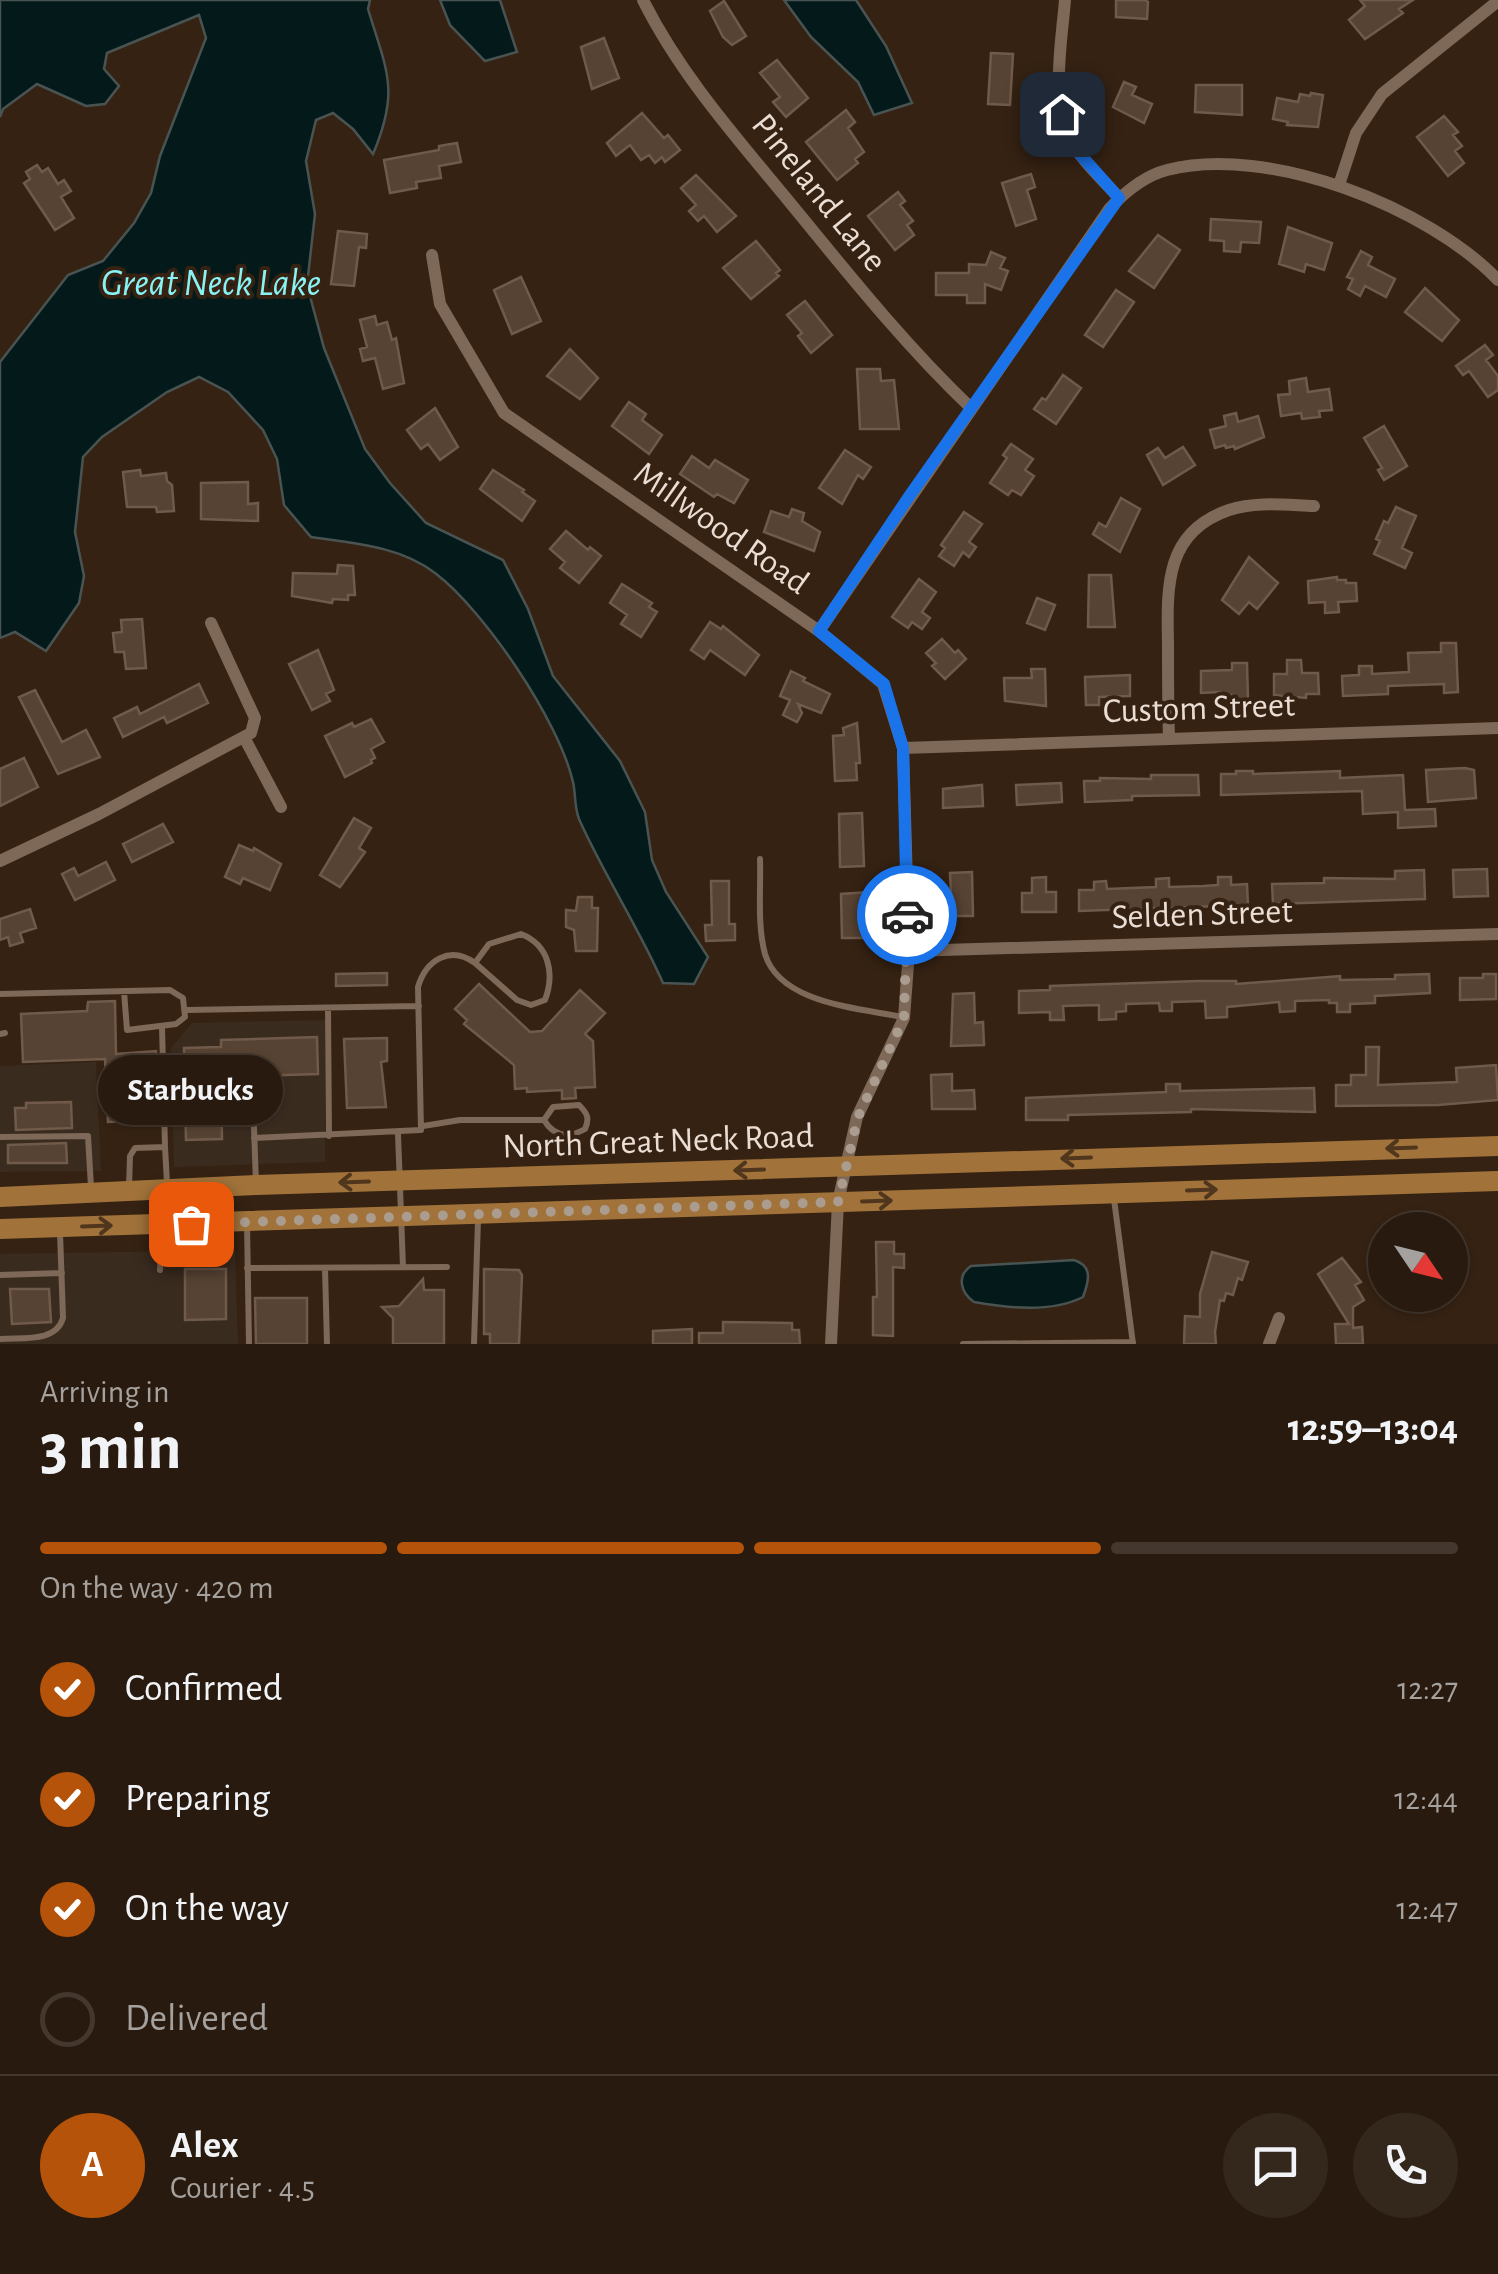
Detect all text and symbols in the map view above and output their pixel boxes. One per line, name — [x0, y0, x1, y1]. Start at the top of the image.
pin — [1020, 72, 1105, 157]
icon: home — [1035, 87, 1090, 142]
street label: Pineland Lane — [745, 107, 893, 279]
water label: Great Neck Lake — [101, 265, 321, 303]
street label: Millwood Road — [627, 455, 815, 601]
street label: Custom Street — [1102, 688, 1296, 729]
courier — [857, 865, 957, 965]
icon: car — [880, 888, 935, 943]
street label: Selden Street — [1111, 894, 1293, 935]
callout: Starbucks — [99, 1054, 284, 1124]
text: Starbucks — [127, 1074, 254, 1106]
street label: North Great Neck Road — [502, 1119, 814, 1164]
one-way arrow — [1385, 1139, 1417, 1158]
one-way arrow — [1060, 1148, 1092, 1167]
one-way arrow — [733, 1161, 765, 1180]
one-way arrow — [338, 1172, 370, 1191]
one-way arrow — [1185, 1181, 1217, 1200]
pin — [149, 1182, 234, 1267]
one-way arrow — [861, 1191, 893, 1210]
icon: bag — [164, 1197, 219, 1252]
north arrow — [1368, 1212, 1468, 1312]
map controls — [1368, 1212, 1468, 1312]
one-way arrow — [81, 1217, 113, 1236]
text: Arriving in — [40, 1376, 169, 1408]
text: 12:59–13:04 — [1288, 1410, 1458, 1448]
text: 3 min — [40, 1416, 182, 1481]
text: On the way · 420 m — [40, 1572, 274, 1604]
icon: check — [40, 1662, 95, 1717]
text: Confirmed — [125, 1670, 282, 1708]
text: 12:27 — [1397, 1673, 1458, 1705]
icon: check — [40, 1772, 95, 1827]
text: Preparing — [125, 1780, 270, 1818]
text: 12:44 — [1394, 1783, 1458, 1815]
icon: check — [40, 1882, 95, 1937]
text: On the way — [125, 1890, 289, 1928]
text: 12:47 — [1396, 1893, 1458, 1925]
text: Delivered — [125, 2000, 268, 2038]
button: chat — [1223, 2113, 1328, 2218]
button: phone — [1353, 2113, 1458, 2218]
text: Alex — [170, 2127, 239, 2165]
text: A — [81, 2146, 104, 2184]
text: Courier · 4.5 — [170, 2172, 315, 2204]

